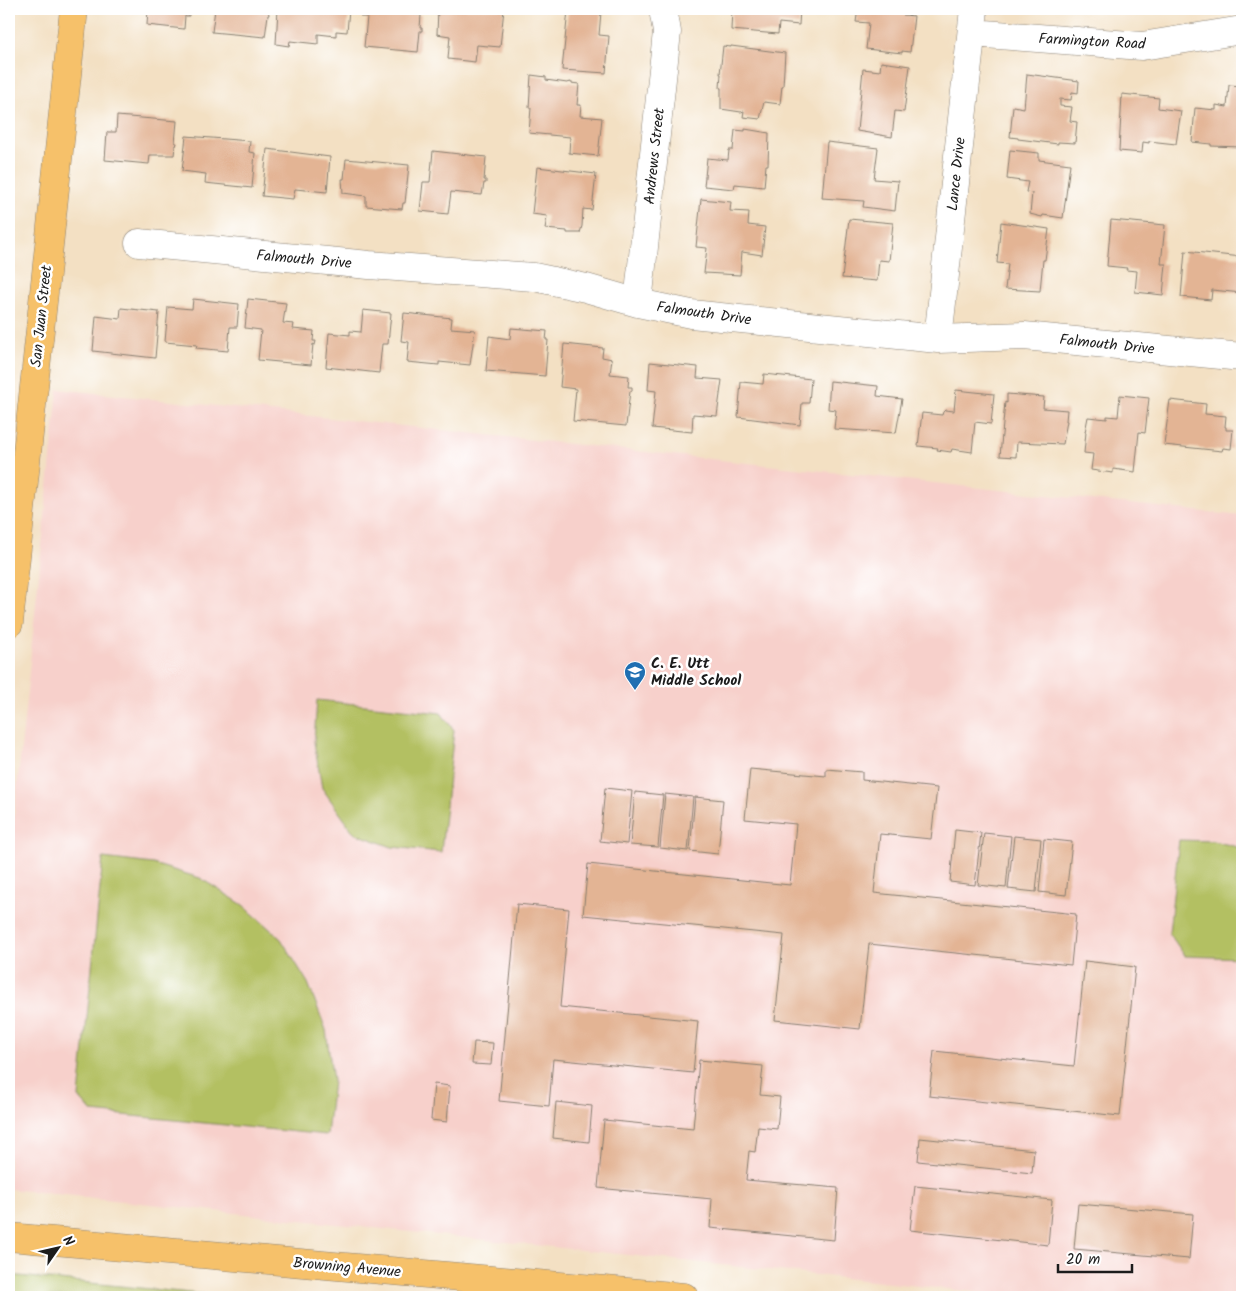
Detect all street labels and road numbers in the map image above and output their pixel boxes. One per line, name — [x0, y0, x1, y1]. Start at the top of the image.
street label: Farmington Road — [1038, 27, 1147, 57]
street label: Andrews Street — [638, 106, 672, 206]
street label: Lance Drive — [941, 136, 973, 212]
street label: Falmouth Drive — [255, 244, 353, 276]
street label: San Juan Street — [25, 264, 59, 368]
street label: Falmouth Drive — [655, 295, 753, 333]
street label: Falmouth Drive — [1058, 328, 1156, 362]
street label: Browning Avenue — [292, 1251, 402, 1285]

